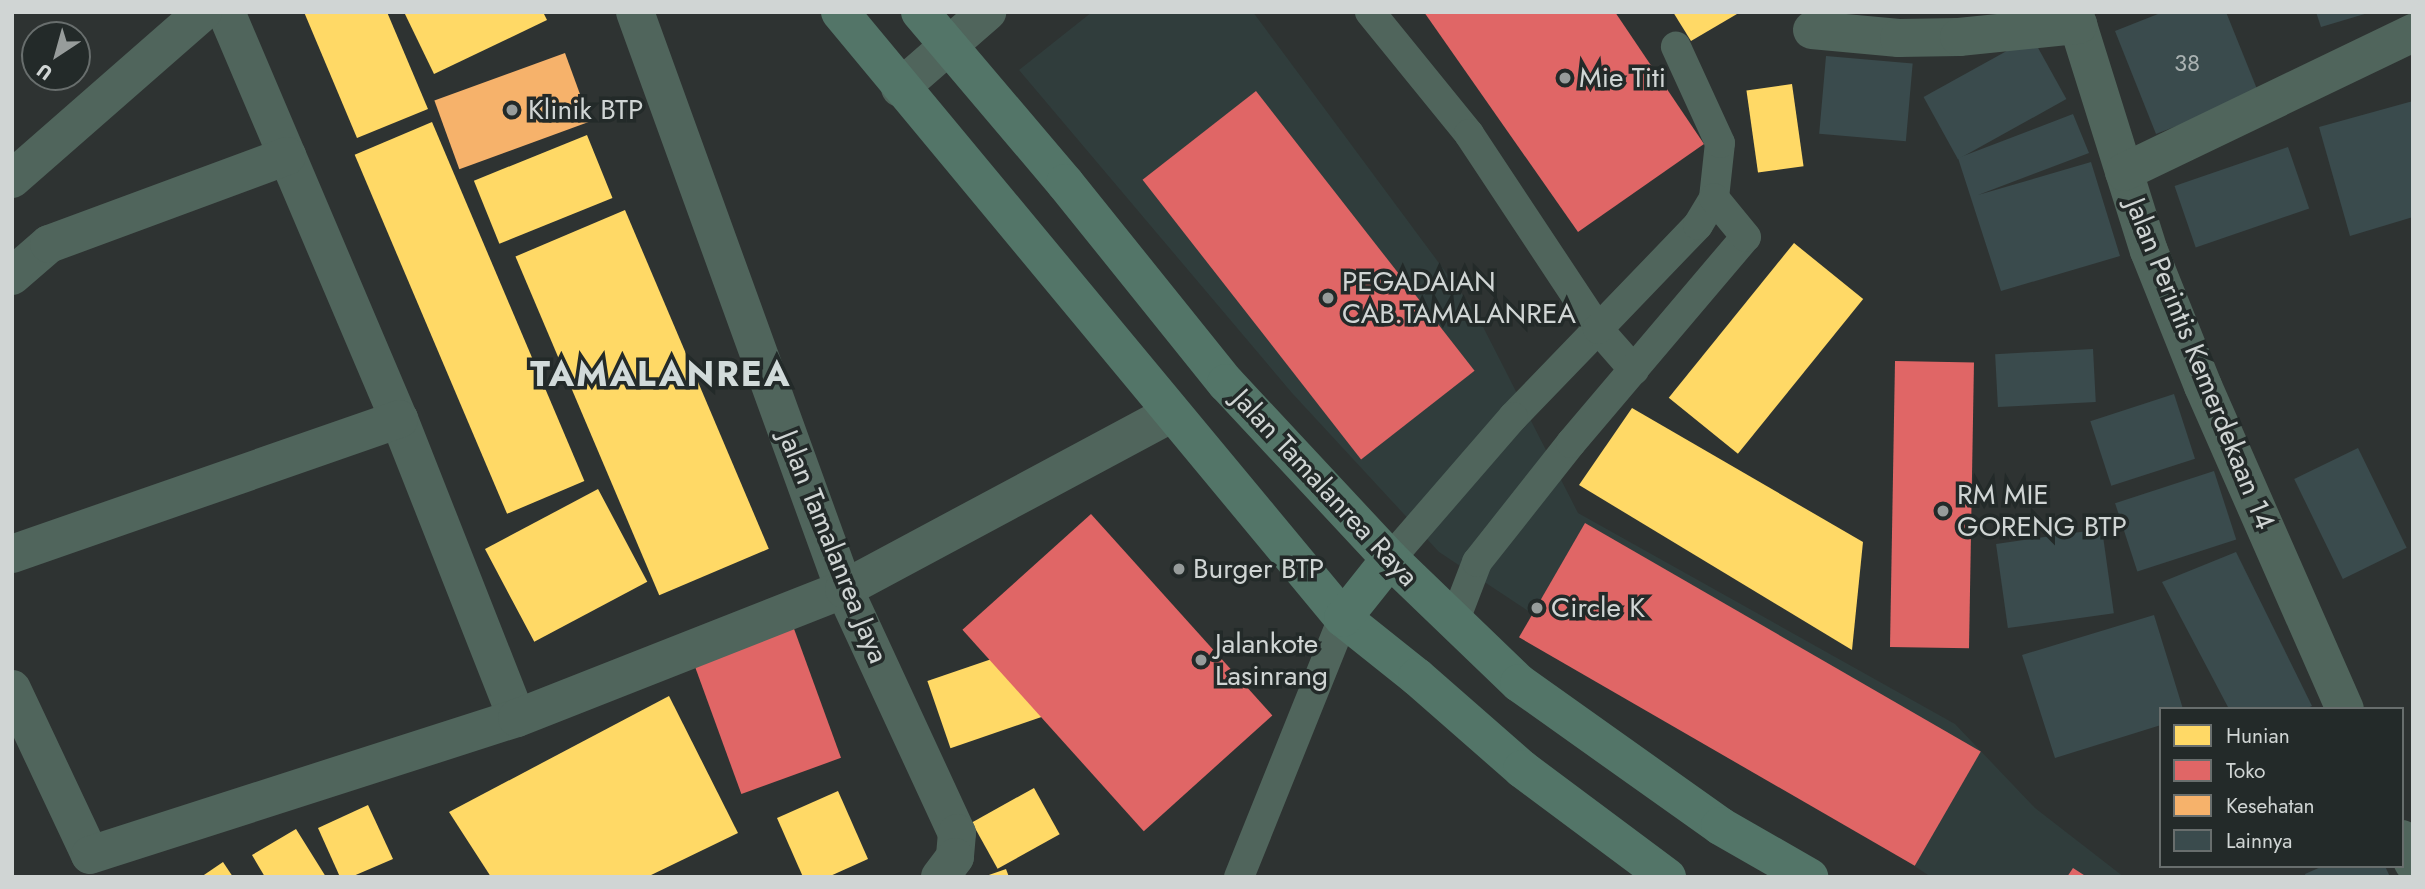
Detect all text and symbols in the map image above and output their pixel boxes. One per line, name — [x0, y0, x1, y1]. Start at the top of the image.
north arrow — [21, 21, 91, 91]
house number: 38 — [2174, 49, 2200, 77]
text: U — [31, 57, 58, 87]
place label: Mie Titi — [1579, 61, 1666, 95]
marker: Mie Titi — [1557, 70, 1573, 86]
place label: Klinik BTP — [528, 93, 643, 127]
marker: Klinik BTP — [502, 100, 522, 120]
street label: Jalan Perintis Kemerdekaan 14 — [2118, 193, 2282, 535]
place label: PEGADAIAN CAB.TAMALANREA — [1342, 265, 1576, 331]
marker: PEGADAIAN CAB.TAMALANREA — [1320, 290, 1336, 306]
district label: TAMALANREA — [532, 353, 790, 395]
street label: Jalan Tamalanrea Raya — [1225, 383, 1425, 593]
street label: Jalan Tamalanrea Jaya — [771, 426, 895, 668]
place label: RM MIE GORENG BTP — [1957, 478, 2127, 544]
marker: RM MIE GORENG BTP — [1935, 503, 1951, 519]
place label: Burger BTP — [1193, 552, 1324, 586]
marker: Burger BTP — [1171, 561, 1187, 577]
place label: Circle K — [1551, 591, 1645, 625]
marker: Circle K — [1529, 600, 1545, 616]
place label: Jalankote Lasinrang — [1215, 627, 1328, 693]
marker: Jalankote Lasinrang — [1193, 652, 1209, 668]
legend — [2159, 707, 2404, 868]
text: Hunian — [2226, 721, 2290, 751]
text: Toko — [2226, 756, 2266, 786]
text: Kesehatan — [2226, 791, 2315, 821]
text: Lainnya — [2226, 826, 2292, 856]

